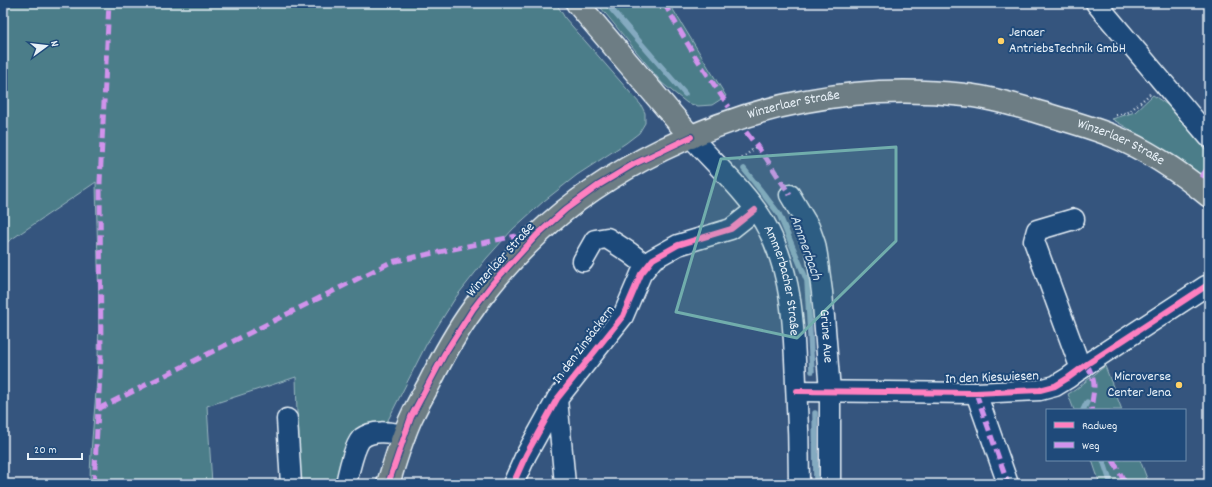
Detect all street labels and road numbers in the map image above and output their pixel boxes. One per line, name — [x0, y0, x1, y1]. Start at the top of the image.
street label: Winzerlaer Straße — [745, 86, 841, 125]
street label: Winzerlaer Straße — [1075, 114, 1168, 171]
street label: Winzerlaer Straße — [462, 218, 540, 302]
street label: Ammerbacher Straße — [758, 222, 804, 336]
street label: In den Zinsäckern — [548, 302, 620, 388]
street label: Grüne Aue — [813, 308, 838, 364]
street label: In den Kieswiesen — [945, 366, 1039, 390]

